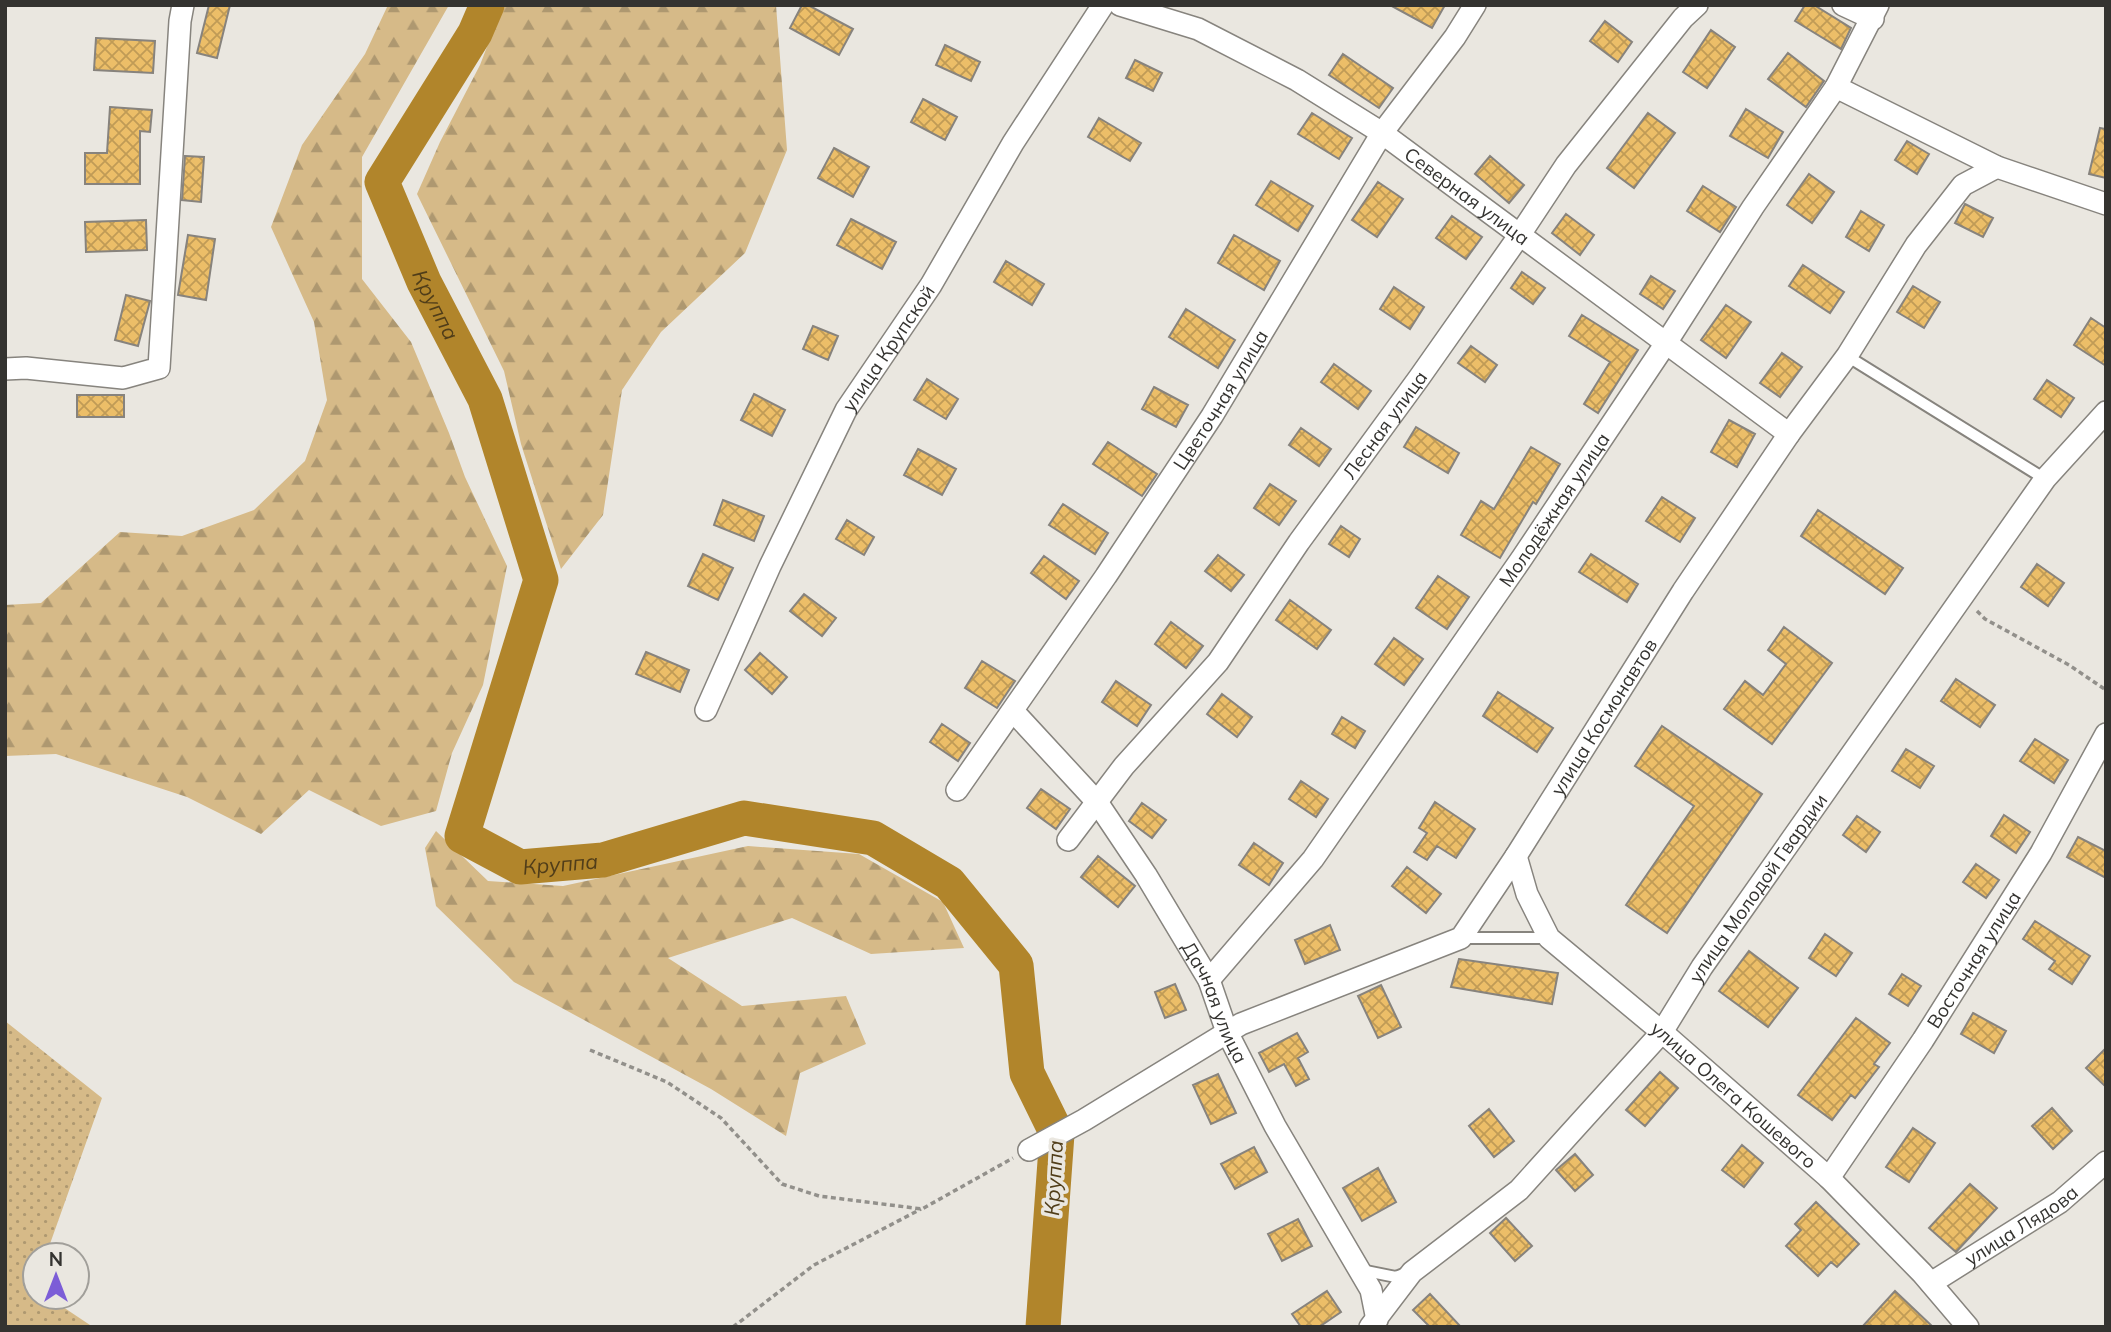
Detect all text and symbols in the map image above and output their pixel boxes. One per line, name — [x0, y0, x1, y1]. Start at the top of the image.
street label: Северная улица — [1400, 142, 1534, 250]
water label: Круппа — [407, 266, 465, 344]
street label: улица Крупской — [837, 280, 940, 416]
street label: Цветочная улица — [1168, 325, 1273, 474]
street label: Лесная улица — [1337, 366, 1432, 484]
street label: Молодёжная улица — [1494, 428, 1614, 591]
street label: улица Космонавтов — [1545, 634, 1662, 800]
street label: улица Молодой Гвардии — [1683, 789, 1832, 987]
water label: Круппа — [521, 847, 599, 880]
street label: Восточная улица — [1921, 887, 2026, 1033]
street label: Дачная улица — [1177, 937, 1253, 1067]
street label: улица Олега Кошевого — [1646, 1016, 1822, 1174]
water label: Круппа — [1038, 1139, 1068, 1216]
street label: улица Лядова — [1960, 1180, 2083, 1271]
north arrow — [21, 1241, 91, 1311]
text: N — [49, 1247, 63, 1271]

